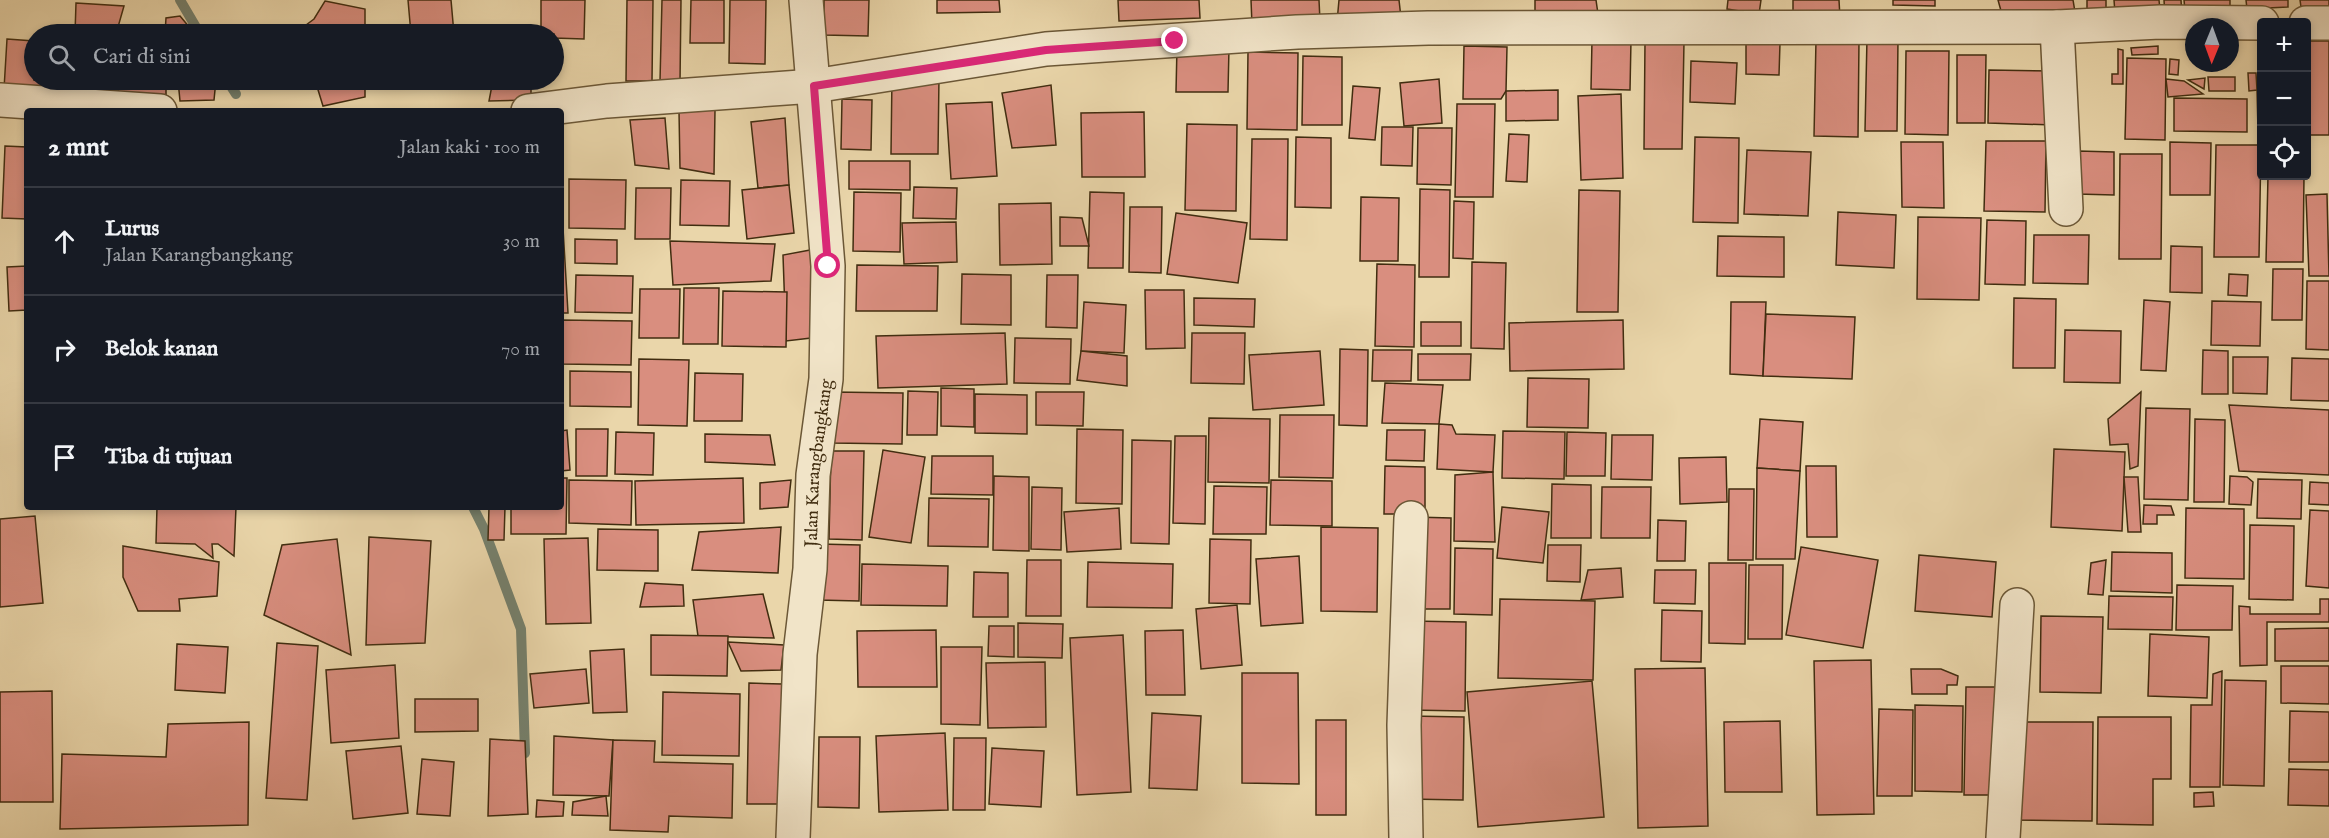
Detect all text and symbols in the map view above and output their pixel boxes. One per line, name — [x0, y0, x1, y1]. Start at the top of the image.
north arrow — [2185, 18, 2239, 72]
map controls — [2257, 18, 2311, 180]
button: + — [2257, 18, 2311, 72]
search box — [24, 24, 564, 90]
route end — [1161, 27, 1187, 53]
icon: search — [45, 41, 78, 74]
text: Cari di sini — [93, 43, 191, 71]
button: − — [2257, 72, 2311, 126]
button: locate — [2257, 126, 2311, 180]
text: 2 mnt — [48, 131, 109, 164]
text: Jalan kaki · 100 m — [399, 135, 540, 160]
text: Lurus — [105, 215, 159, 243]
icon: ahead — [48, 225, 81, 258]
text: 30 m — [503, 229, 540, 254]
text: Jalan Karangbangkang — [105, 243, 293, 268]
route start — [814, 252, 840, 278]
icon: right — [48, 333, 81, 366]
text: Belok kanan — [105, 335, 218, 363]
text: 70 m — [501, 337, 540, 362]
street label: Jalan Karangbangkang — [801, 378, 839, 550]
icon: arrive — [48, 441, 81, 474]
text: Tiba di tujuan — [105, 443, 232, 471]

